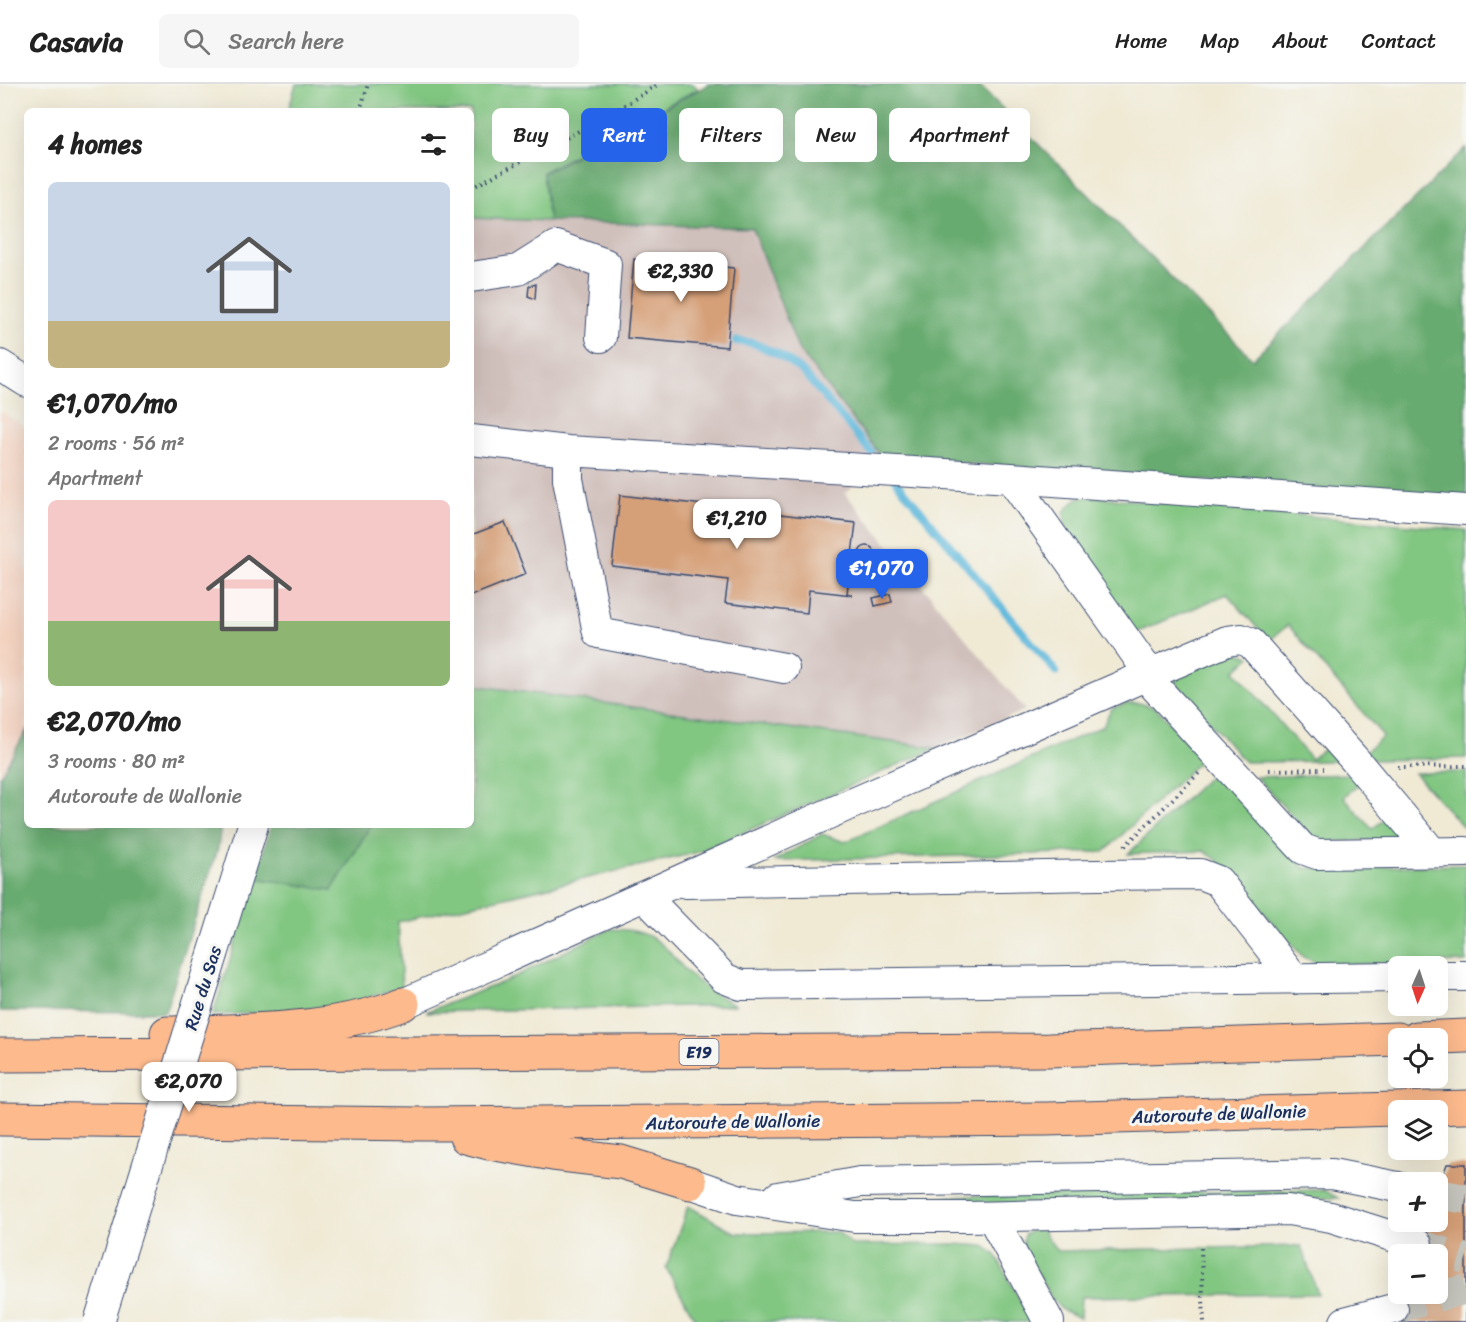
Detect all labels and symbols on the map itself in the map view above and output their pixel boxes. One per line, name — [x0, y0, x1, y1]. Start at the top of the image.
pin: €2,330 — [632, 252, 730, 303]
pin: €1,210 — [688, 499, 786, 550]
pin: €1,070 — [833, 549, 931, 600]
street label: Rue du Sas — [175, 941, 231, 1034]
north arrow — [1388, 956, 1448, 1016]
road number: E19 — [680, 1039, 718, 1065]
pin: €2,070 — [140, 1062, 238, 1113]
street label: Autoroute de Wallonie — [1130, 1095, 1307, 1133]
street label: Autoroute de Wallonie — [644, 1104, 821, 1140]

